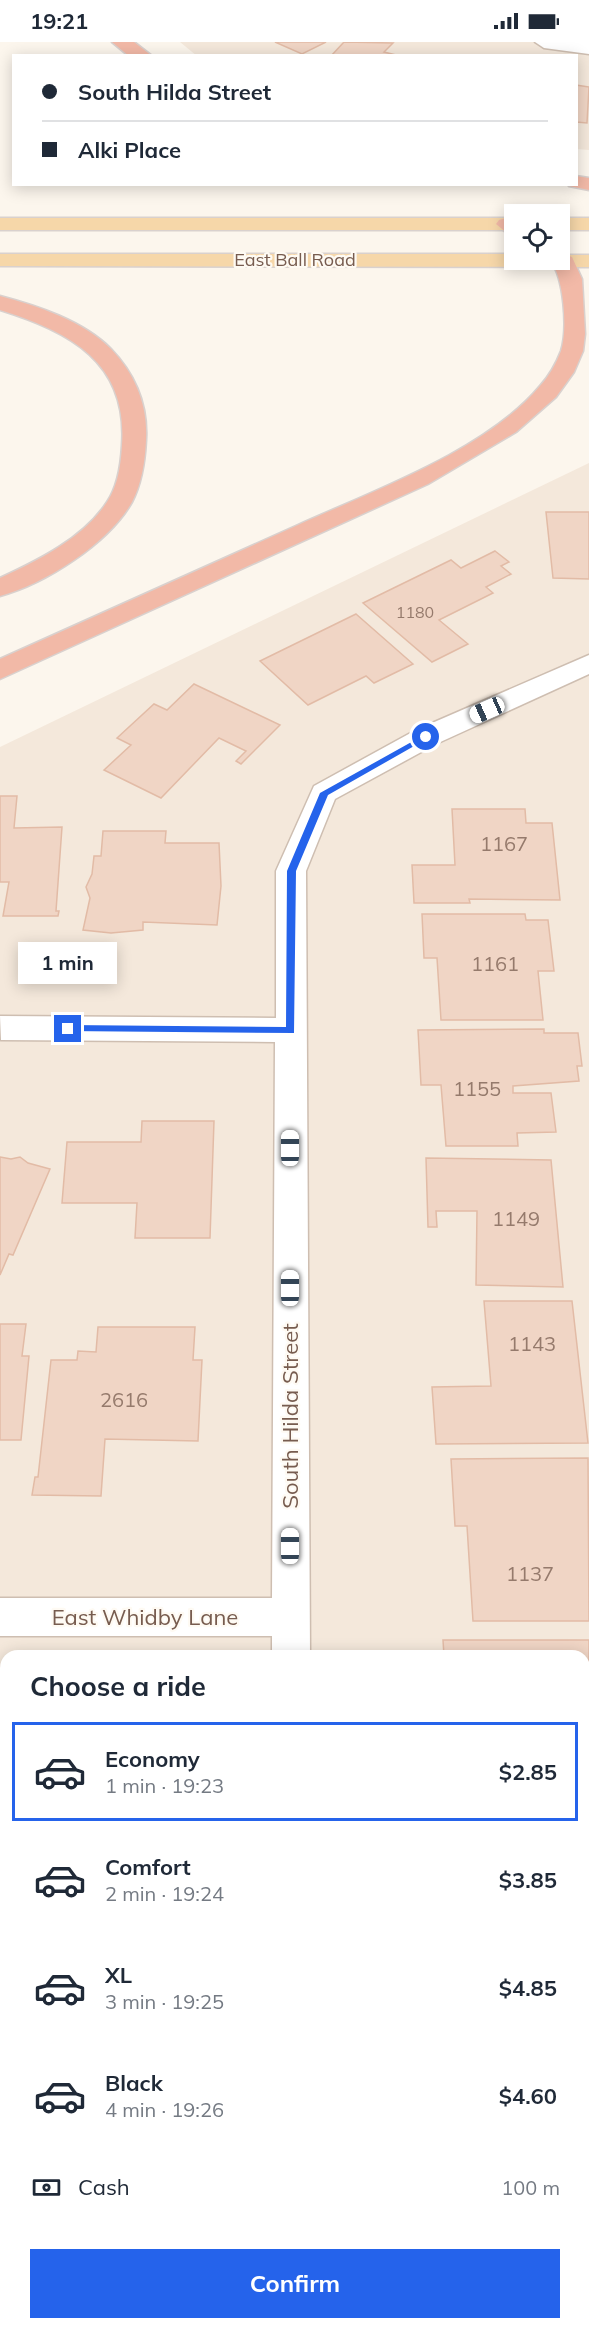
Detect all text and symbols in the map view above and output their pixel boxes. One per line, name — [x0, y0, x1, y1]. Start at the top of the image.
text: 19:21 — [30, 7, 88, 35]
text: South Hilda Street — [78, 78, 271, 106]
text: Alki Place — [78, 136, 181, 164]
map controls — [504, 204, 570, 270]
button: locate — [504, 204, 570, 270]
street label: East Ball Road — [234, 248, 356, 271]
house number: 1180 — [396, 602, 434, 622]
car — [467, 694, 507, 726]
route start — [412, 723, 439, 750]
house number: 1167 — [480, 831, 528, 856]
callout: 1 min — [19, 942, 118, 984]
text: 1 min — [41, 950, 94, 975]
house number: 1161 — [471, 951, 519, 976]
route end — [54, 1015, 81, 1042]
house number: 1155 — [453, 1076, 501, 1101]
car — [281, 1130, 299, 1166]
house number: 1149 — [492, 1206, 540, 1231]
car — [281, 1270, 299, 1306]
street label: South Hilda Street — [276, 1323, 304, 1509]
house number: 1143 — [508, 1331, 556, 1356]
house number: 2616 — [100, 1387, 148, 1412]
car — [281, 1528, 299, 1564]
house number: 1137 — [506, 1561, 554, 1586]
street label: East Whidby Lane — [52, 1603, 238, 1631]
text: Choose a ride — [30, 1669, 206, 1703]
icon: car — [33, 1745, 87, 1799]
text: Economy — [105, 1745, 200, 1773]
text: $2.85 — [499, 1758, 557, 1786]
text: 1 min · 19:23 — [105, 1773, 224, 1798]
icon: car — [33, 1853, 87, 1907]
text: Comfort — [105, 1853, 191, 1881]
text: $3.85 — [499, 1866, 557, 1894]
text: 2 min · 19:24 — [105, 1881, 224, 1906]
icon: car — [33, 1961, 87, 2015]
text: XL — [105, 1961, 132, 1989]
text: $4.85 — [499, 1974, 557, 2002]
text: 3 min · 19:25 — [105, 1989, 224, 2014]
icon: car — [33, 2069, 87, 2123]
text: Black — [105, 2069, 163, 2097]
text: $4.60 — [499, 2082, 557, 2110]
text: 4 min · 19:26 — [105, 2097, 224, 2122]
icon: cash — [30, 2171, 63, 2204]
text: Cash — [78, 2173, 130, 2201]
text: 100 m — [501, 2175, 560, 2200]
button: Confirm — [30, 2249, 560, 2318]

